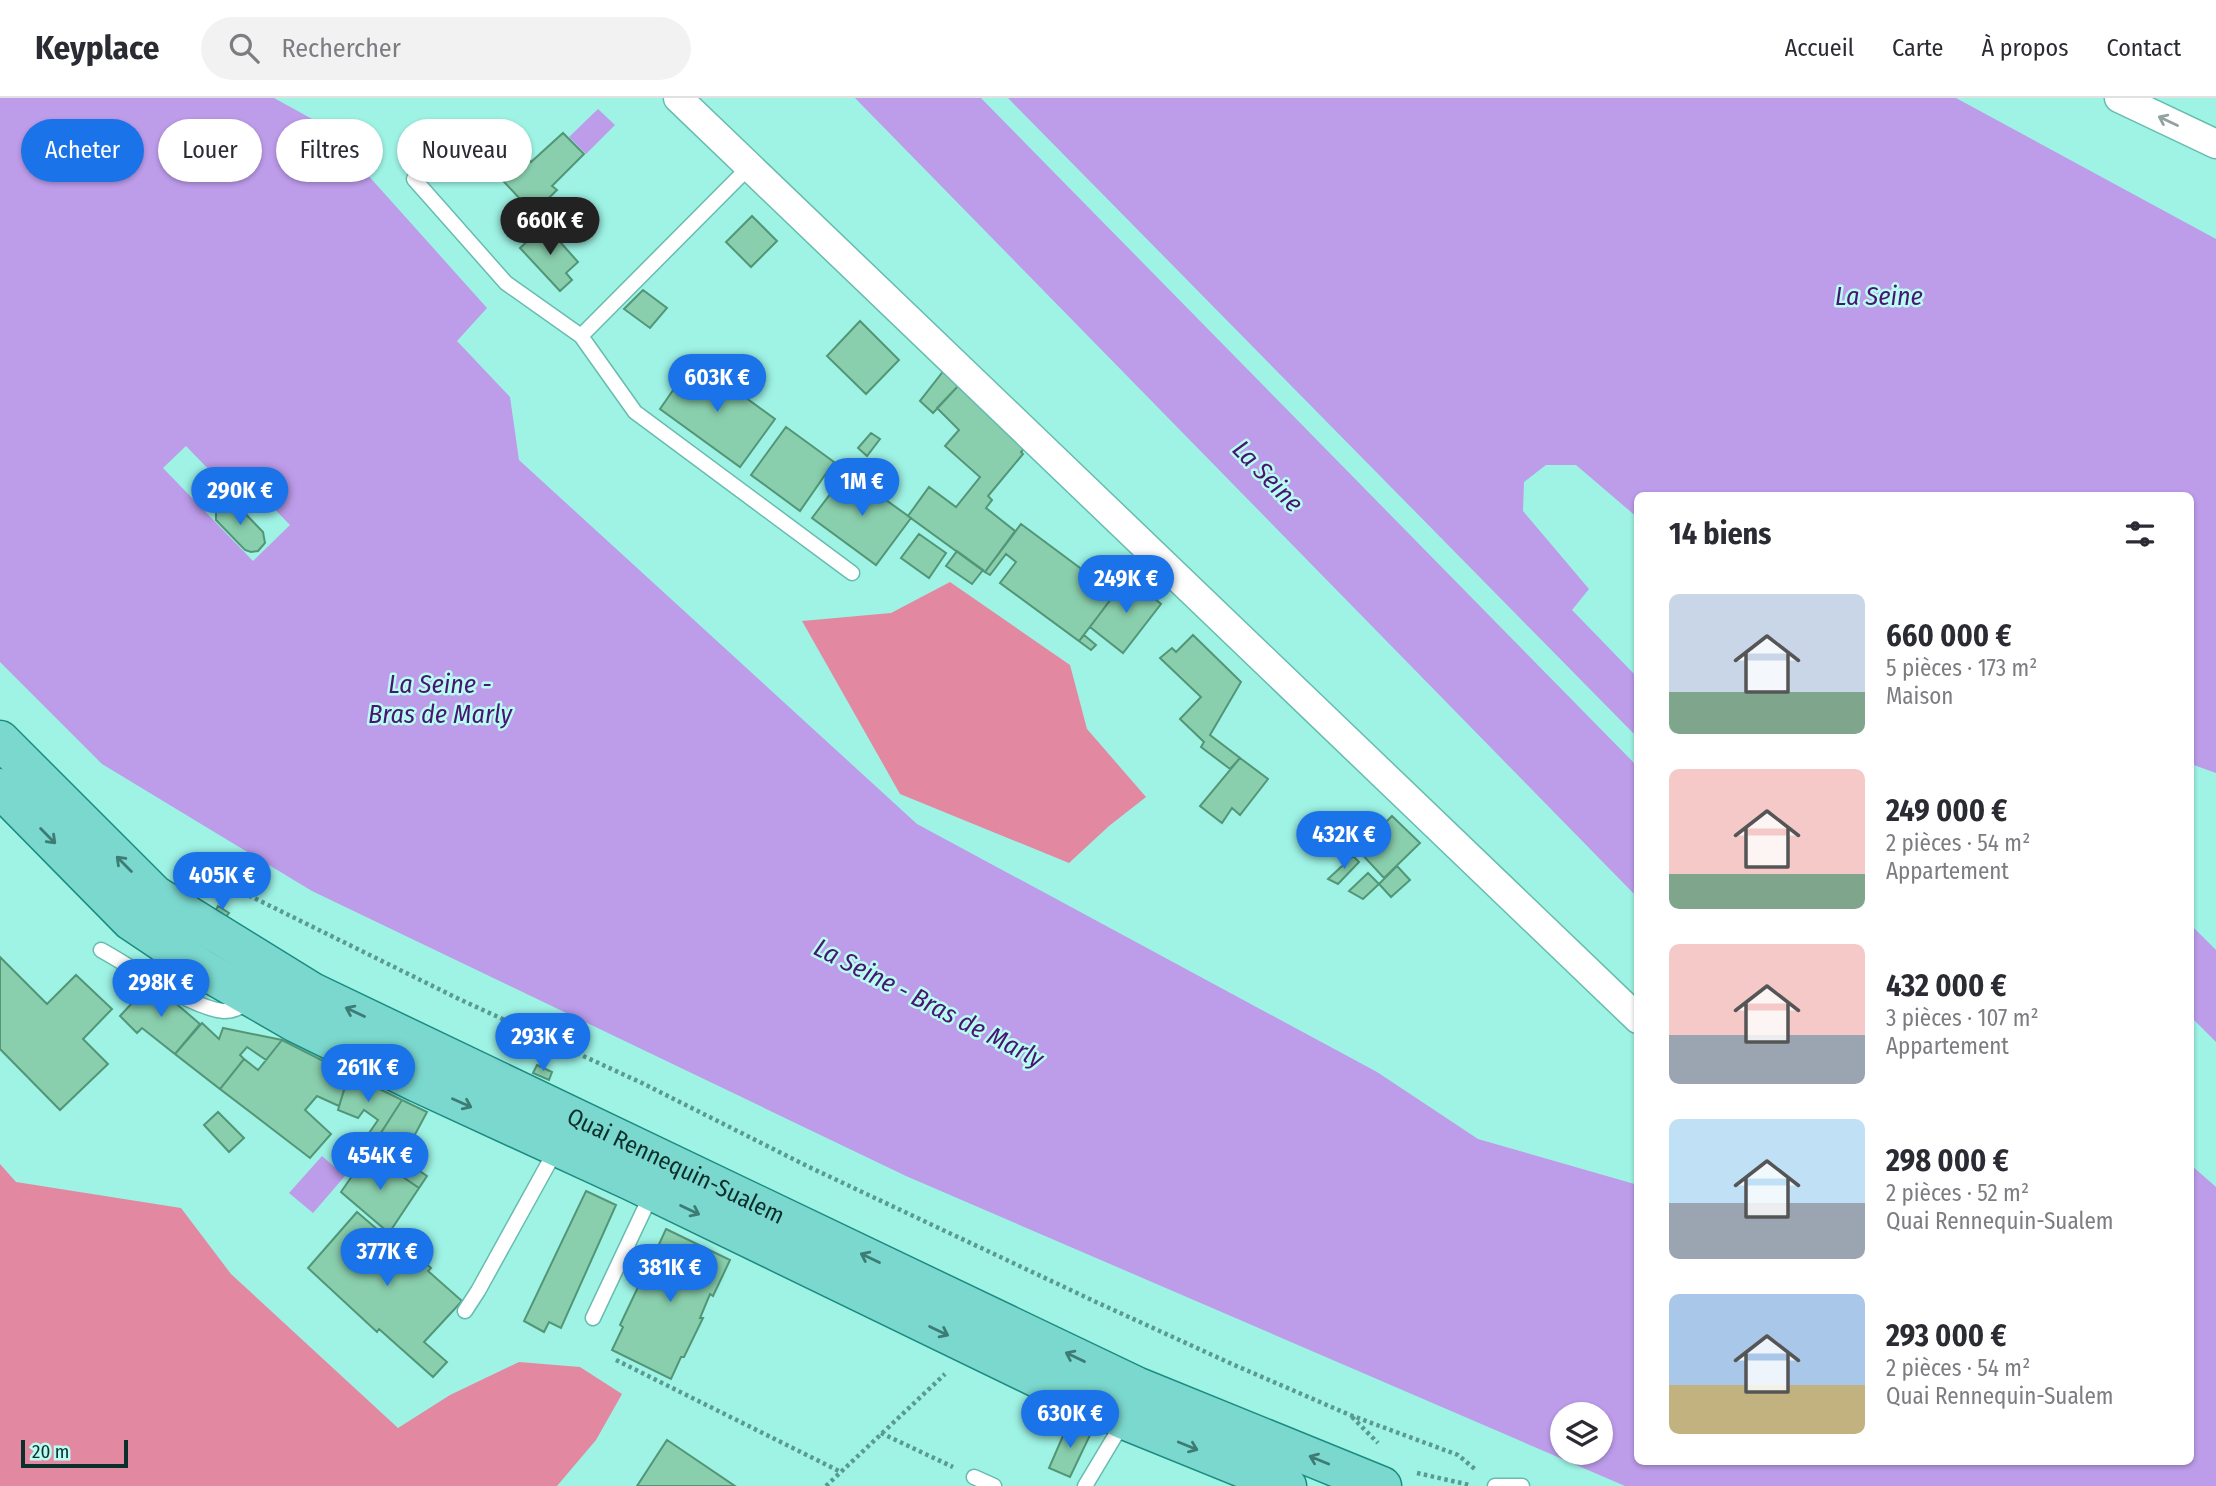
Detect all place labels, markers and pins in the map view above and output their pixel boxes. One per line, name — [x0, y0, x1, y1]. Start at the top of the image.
pin: 660K € — [493, 198, 607, 257]
pin: 603K € — [660, 354, 774, 414]
pin: 1M € — [821, 458, 903, 518]
pin: 290K € — [183, 468, 297, 527]
pin: 249K € — [1069, 556, 1183, 615]
pin: 432K € — [1287, 812, 1401, 871]
pin: 405K € — [165, 852, 279, 912]
pin: 298K € — [104, 960, 218, 1019]
pin: 293K € — [486, 1014, 600, 1073]
pin: 261K € — [311, 1044, 425, 1104]
pin: 454K € — [323, 1132, 437, 1192]
pin: 377K € — [330, 1228, 444, 1288]
pin: 381K € — [613, 1244, 727, 1304]
pin: 630K € — [1013, 1390, 1127, 1450]

